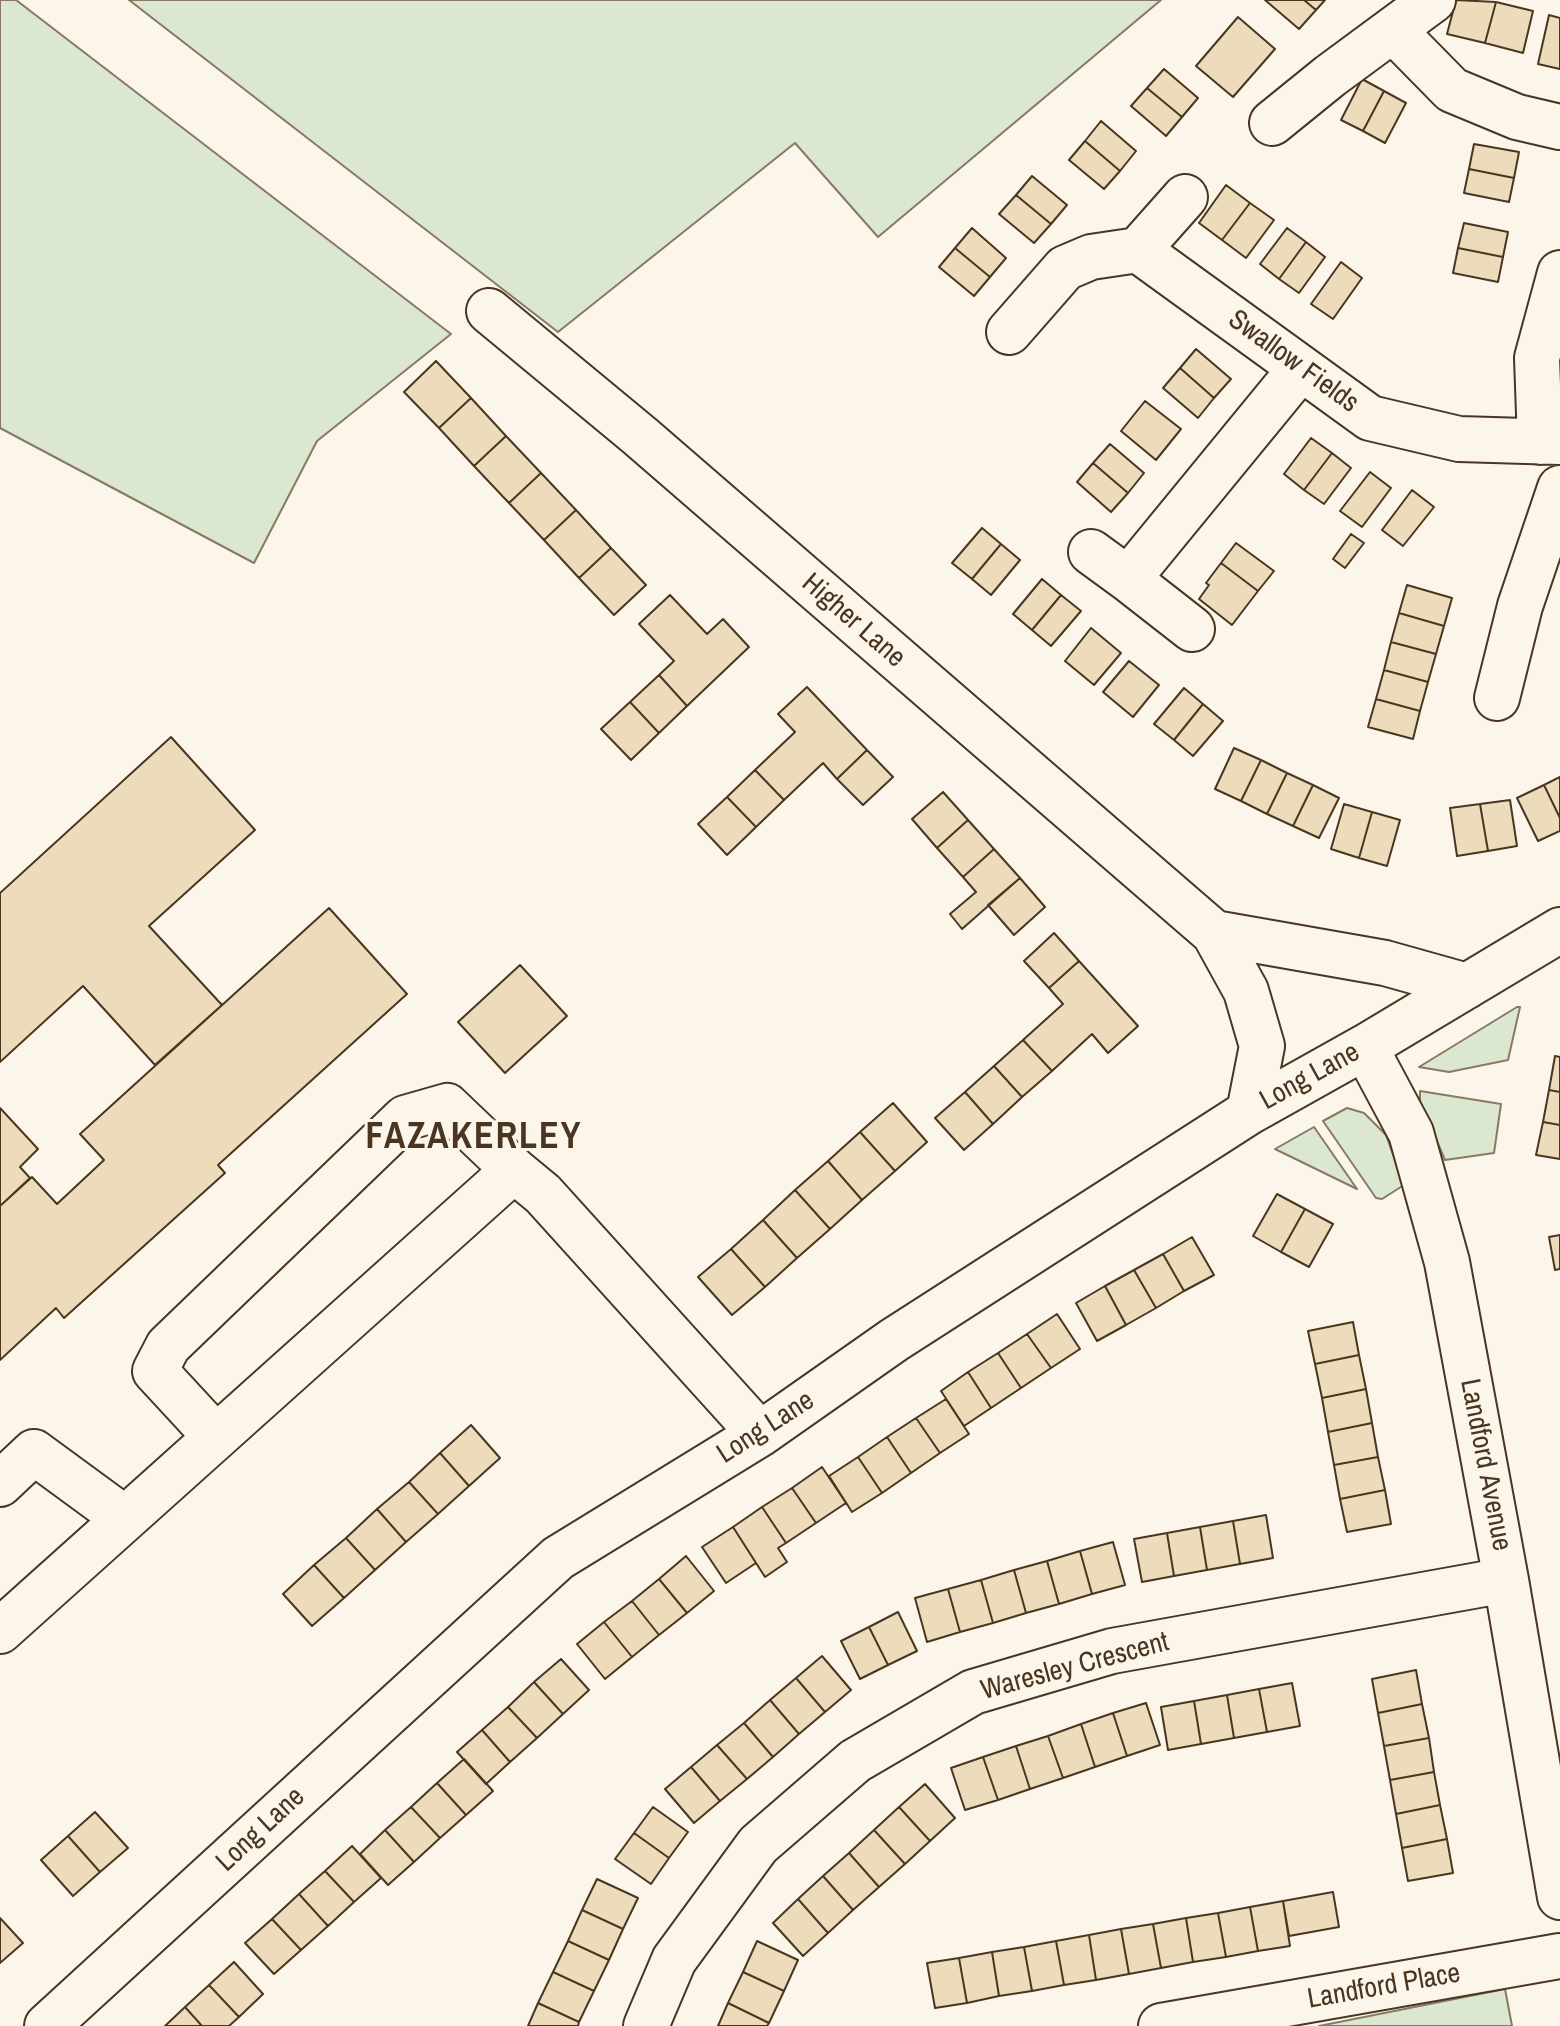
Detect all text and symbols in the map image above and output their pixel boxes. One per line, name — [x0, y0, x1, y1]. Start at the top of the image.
street label: Swallow Fields — [1221, 303, 1365, 421]
street label: Higher Lane — [794, 567, 912, 675]
street label: Long Lane — [1254, 1036, 1366, 1118]
district label: FAZAKERLEY — [366, 1116, 582, 1160]
street label: Landford Avenue — [1452, 1376, 1518, 1554]
street label: Long Lane — [711, 1384, 821, 1472]
street label: Waresley Crescent — [977, 1626, 1173, 1708]
street label: Long Lane — [210, 1781, 312, 1879]
street label: Landford Place — [1305, 1957, 1463, 2017]

